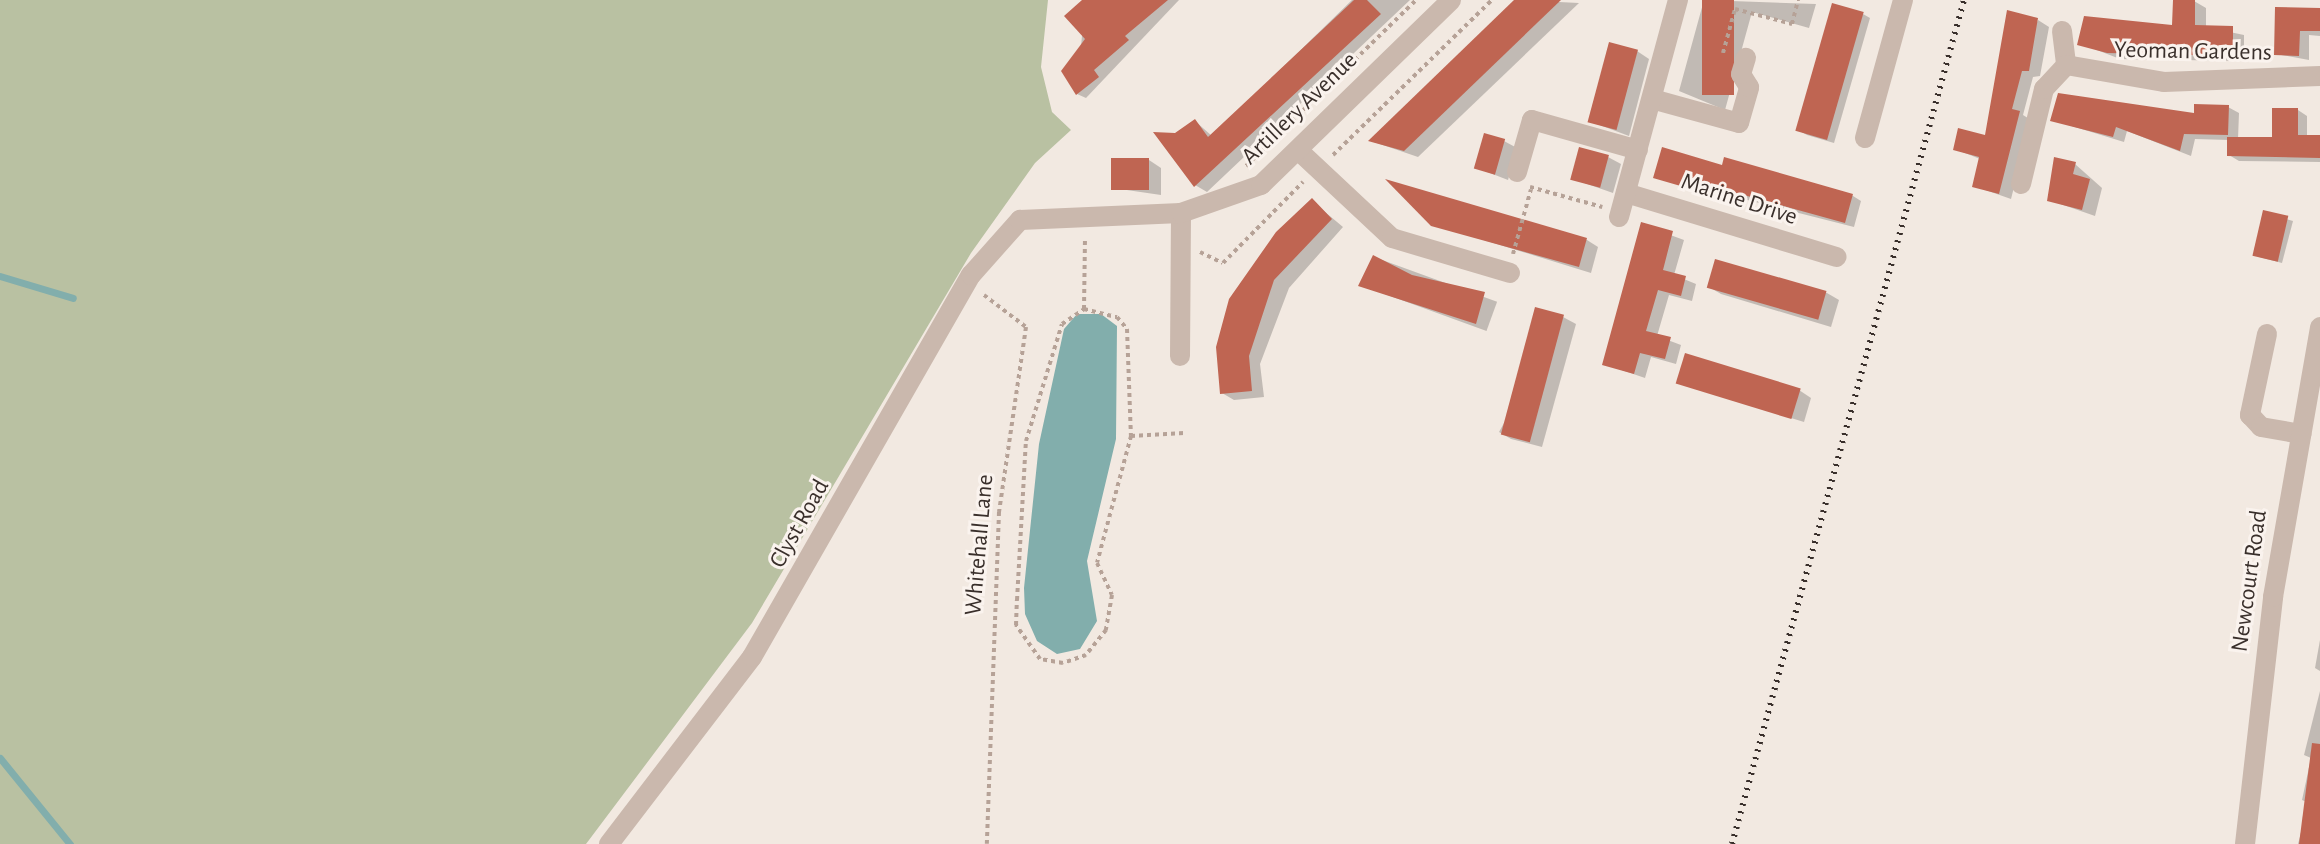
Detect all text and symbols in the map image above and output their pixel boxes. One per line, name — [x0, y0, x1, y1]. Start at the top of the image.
street label: Yeoman Gardens — [2114, 36, 2272, 68]
street label: Artillery Avenue — [1236, 47, 1364, 171]
street label: Marine Drive — [1677, 168, 1801, 232]
street label: Whitehall Lane — [959, 473, 1001, 617]
street label: Clyst Road — [764, 475, 836, 573]
street label: Newcourt Road — [2226, 508, 2274, 654]

